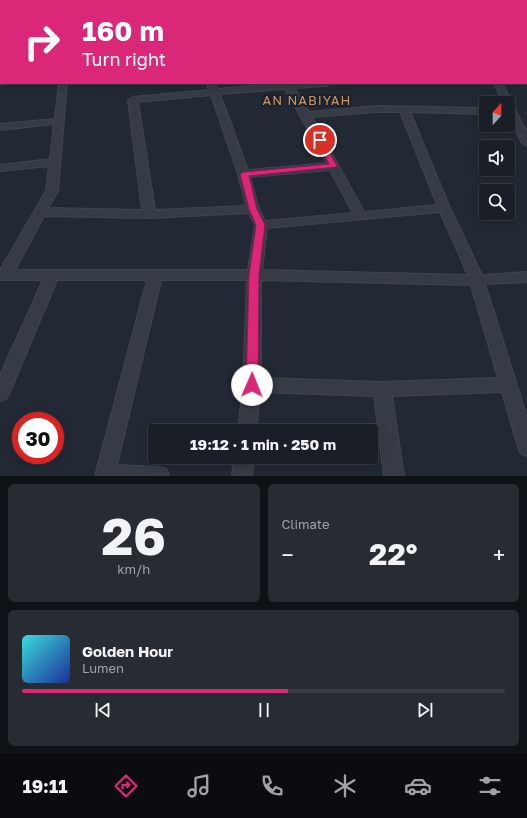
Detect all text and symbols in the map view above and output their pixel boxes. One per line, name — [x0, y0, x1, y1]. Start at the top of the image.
text: 160 m — [82, 14, 164, 47]
icon: right — [16, 16, 68, 68]
text: Turn right — [82, 48, 166, 70]
district label: AN NABIYAH — [263, 92, 351, 108]
north arrow — [479, 96, 515, 132]
map controls — [479, 96, 515, 220]
pin — [303, 123, 337, 157]
icon: arrive — [309, 129, 331, 151]
button: sound — [479, 140, 515, 176]
button: search — [479, 184, 515, 220]
position arrow — [231, 364, 273, 406]
speed limit sign: 30 — [12, 412, 64, 464]
text: 19:12 · 1 min · 250 m — [190, 435, 336, 453]
text: 26 — [101, 504, 166, 566]
text: Climate — [282, 516, 329, 532]
text: 22° — [369, 536, 417, 572]
text: − — [282, 541, 294, 568]
text: + — [493, 541, 505, 568]
text: km/h — [117, 561, 150, 577]
text: Golden Hour — [82, 642, 173, 660]
text: Lumen — [82, 660, 124, 676]
icon: previous — [92, 699, 114, 721]
icon: pause — [253, 699, 275, 721]
icon: next — [414, 699, 436, 721]
icon: directions — [112, 772, 140, 800]
icon: music — [185, 772, 213, 800]
icon: phone — [258, 772, 286, 800]
icon: climate — [331, 772, 359, 800]
icon: car — [404, 772, 432, 800]
icon: filters — [476, 772, 504, 800]
text: 19:11 — [22, 775, 67, 797]

